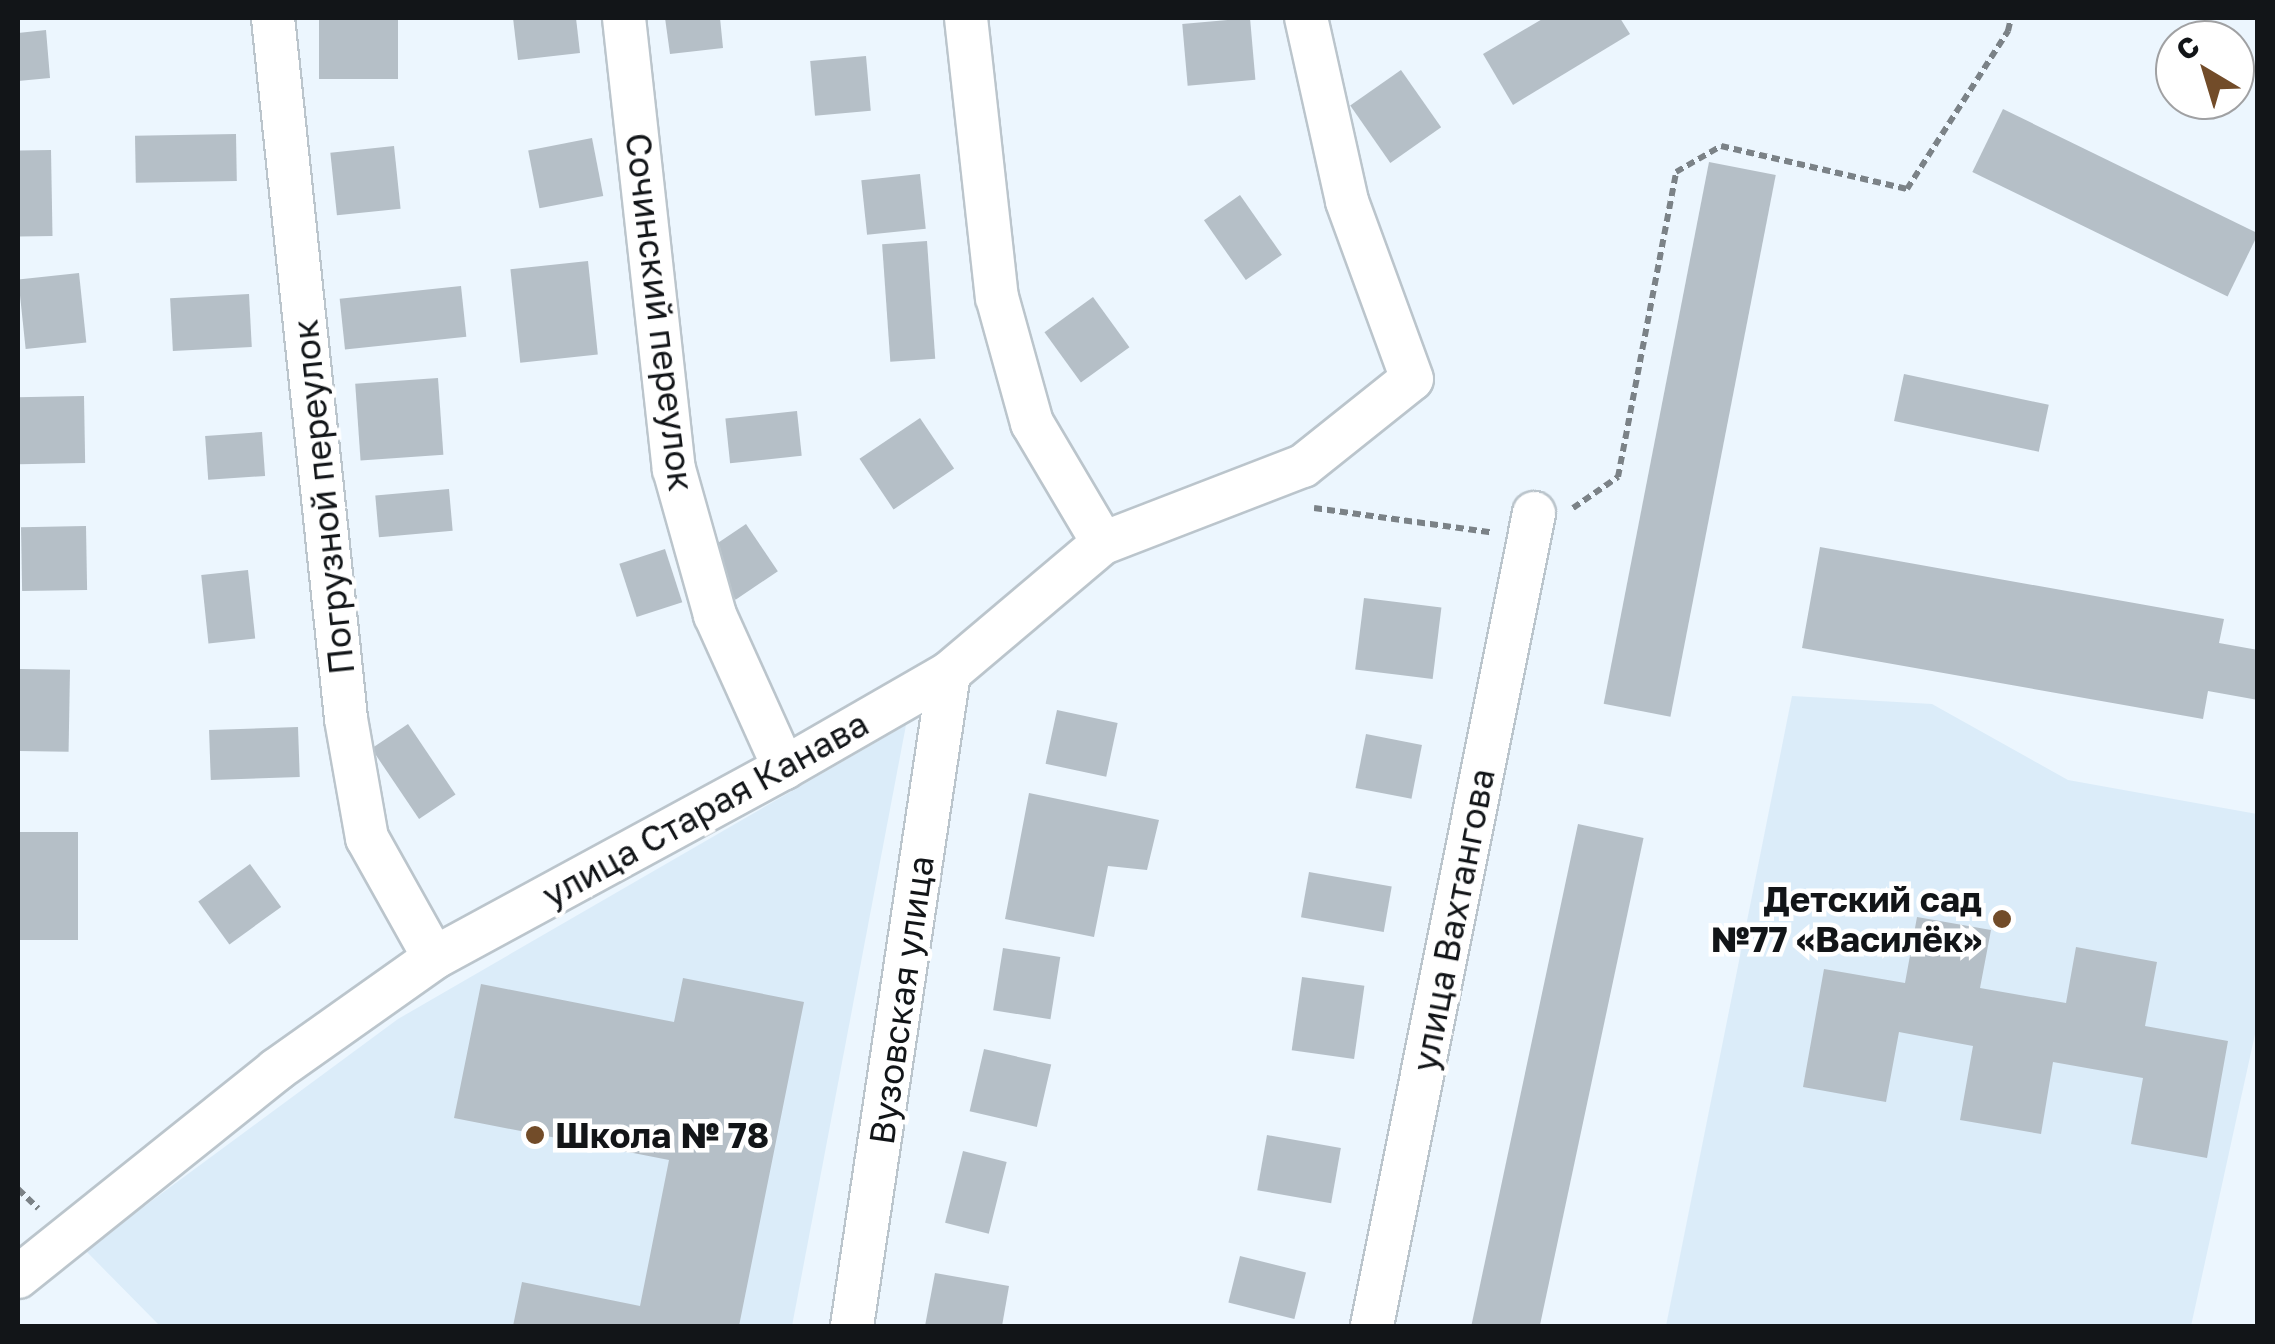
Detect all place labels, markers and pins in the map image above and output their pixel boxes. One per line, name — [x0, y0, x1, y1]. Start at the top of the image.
place label: Детский сад №77 «Василёк» — [1711, 878, 1982, 960]
marker: Детский сад №77 «Василёк» — [1991, 908, 2013, 930]
place label: Школа № 78 — [555, 1114, 769, 1156]
marker: Школа № 78 — [524, 1124, 546, 1146]

